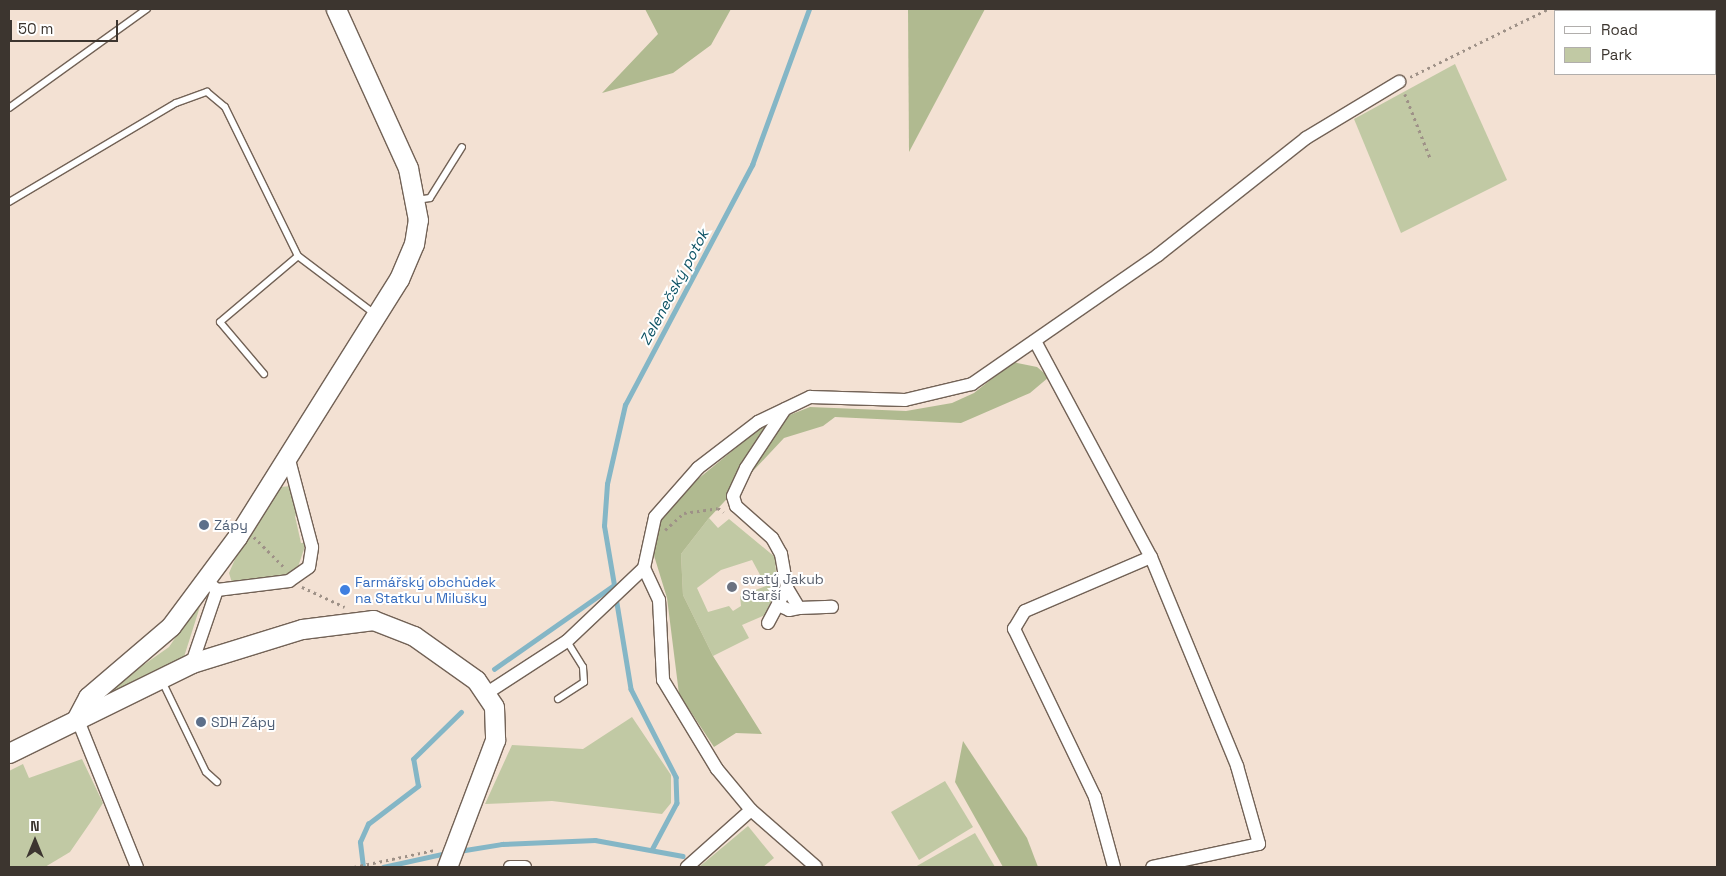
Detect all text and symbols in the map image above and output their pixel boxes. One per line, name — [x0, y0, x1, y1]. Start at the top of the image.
scale bar — [12, 10, 120, 42]
legend — [1554, 10, 1716, 75]
text: 50 m — [18, 19, 53, 38]
text: Road — [1601, 20, 1638, 39]
text: Park — [1601, 45, 1632, 64]
water label: Zelenečský potok — [636, 226, 712, 348]
place label: Zápy — [214, 517, 248, 533]
marker: Zápy — [198, 519, 210, 531]
place label: svatý Jakub Starší — [742, 571, 824, 604]
place label: Farmářský obchůdek na Statku u Milušky — [355, 574, 496, 606]
marker: svatý Jakub Starší — [726, 581, 738, 593]
marker: Farmářský obchůdek na Statku u Milušky — [339, 584, 351, 596]
place label: SDH Zápy — [211, 714, 275, 730]
marker: SDH Zápy — [195, 716, 207, 728]
north arrow — [10, 816, 60, 866]
text: N — [30, 817, 40, 835]

